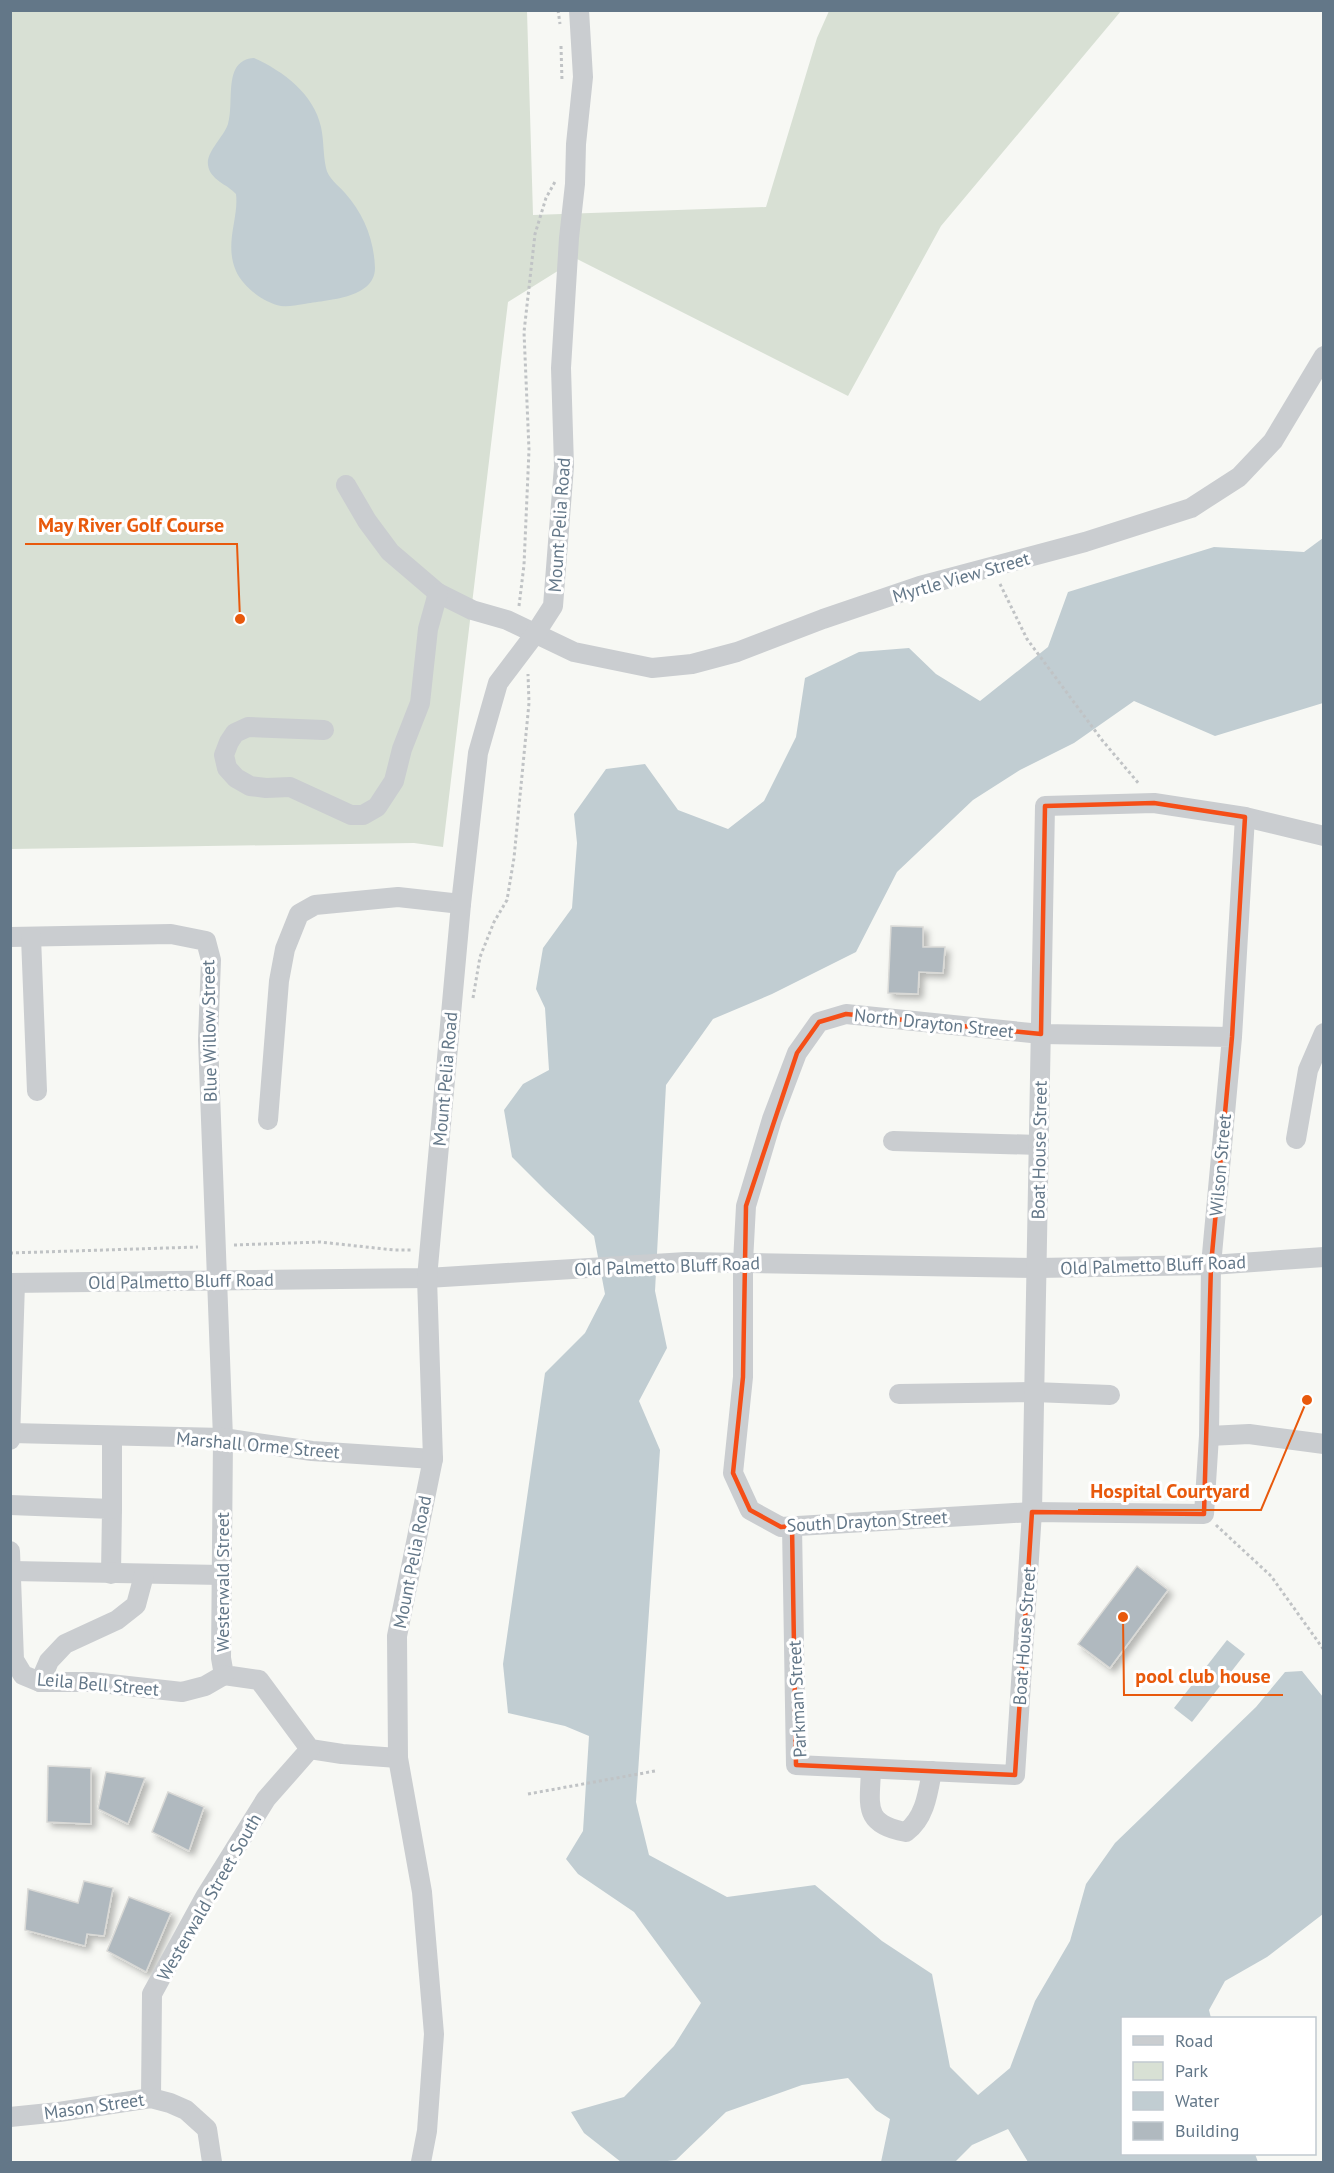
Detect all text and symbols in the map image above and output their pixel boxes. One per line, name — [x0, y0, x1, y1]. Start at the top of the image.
street label: Mount Pelia Road — [543, 457, 575, 593]
callout: May River Golf Course — [25, 506, 237, 544]
text: May River Golf Course — [38, 512, 224, 538]
street label: Myrtle View Street — [890, 546, 1032, 608]
street label: Blue Willow Street — [196, 960, 222, 1102]
street label: North Drayton Street — [853, 1003, 1015, 1043]
street label: Mount Pelia Road — [428, 1011, 462, 1147]
street label: Boat House Street — [1026, 1080, 1052, 1220]
street label: Wilson Street — [1204, 1113, 1236, 1217]
street label: Old Palmetto Bluff Road — [1060, 1250, 1246, 1280]
street label: Old Palmetto Bluff Road — [574, 1251, 760, 1281]
street label: Old Palmetto Bluff Road — [88, 1268, 274, 1294]
street label: Marshall Orme Street — [175, 1426, 341, 1464]
callout: Hospital Courtyard — [1078, 1472, 1261, 1510]
text: Hospital Courtyard — [1090, 1478, 1250, 1504]
street label: Mount Pelia Road — [388, 1494, 436, 1630]
street label: South Drayton Street — [786, 1505, 948, 1537]
street label: Westerwald Street — [211, 1512, 234, 1652]
street label: Boat House Street — [1008, 1566, 1040, 1706]
street label: Parkman Street — [782, 1640, 812, 1758]
callout: pool club house — [1124, 1657, 1283, 1695]
text: pool club house — [1135, 1663, 1271, 1689]
street label: Leila Bell Street — [36, 1667, 160, 1701]
street label: Westerwald Street South — [152, 1809, 266, 1985]
legend — [1121, 2017, 1316, 2155]
text: Road — [1175, 2029, 1213, 2052]
text: Park — [1175, 2059, 1208, 2082]
street label: Mason Street — [42, 2088, 146, 2124]
text: Water — [1175, 2089, 1219, 2112]
text: Building — [1175, 2119, 1239, 2142]

